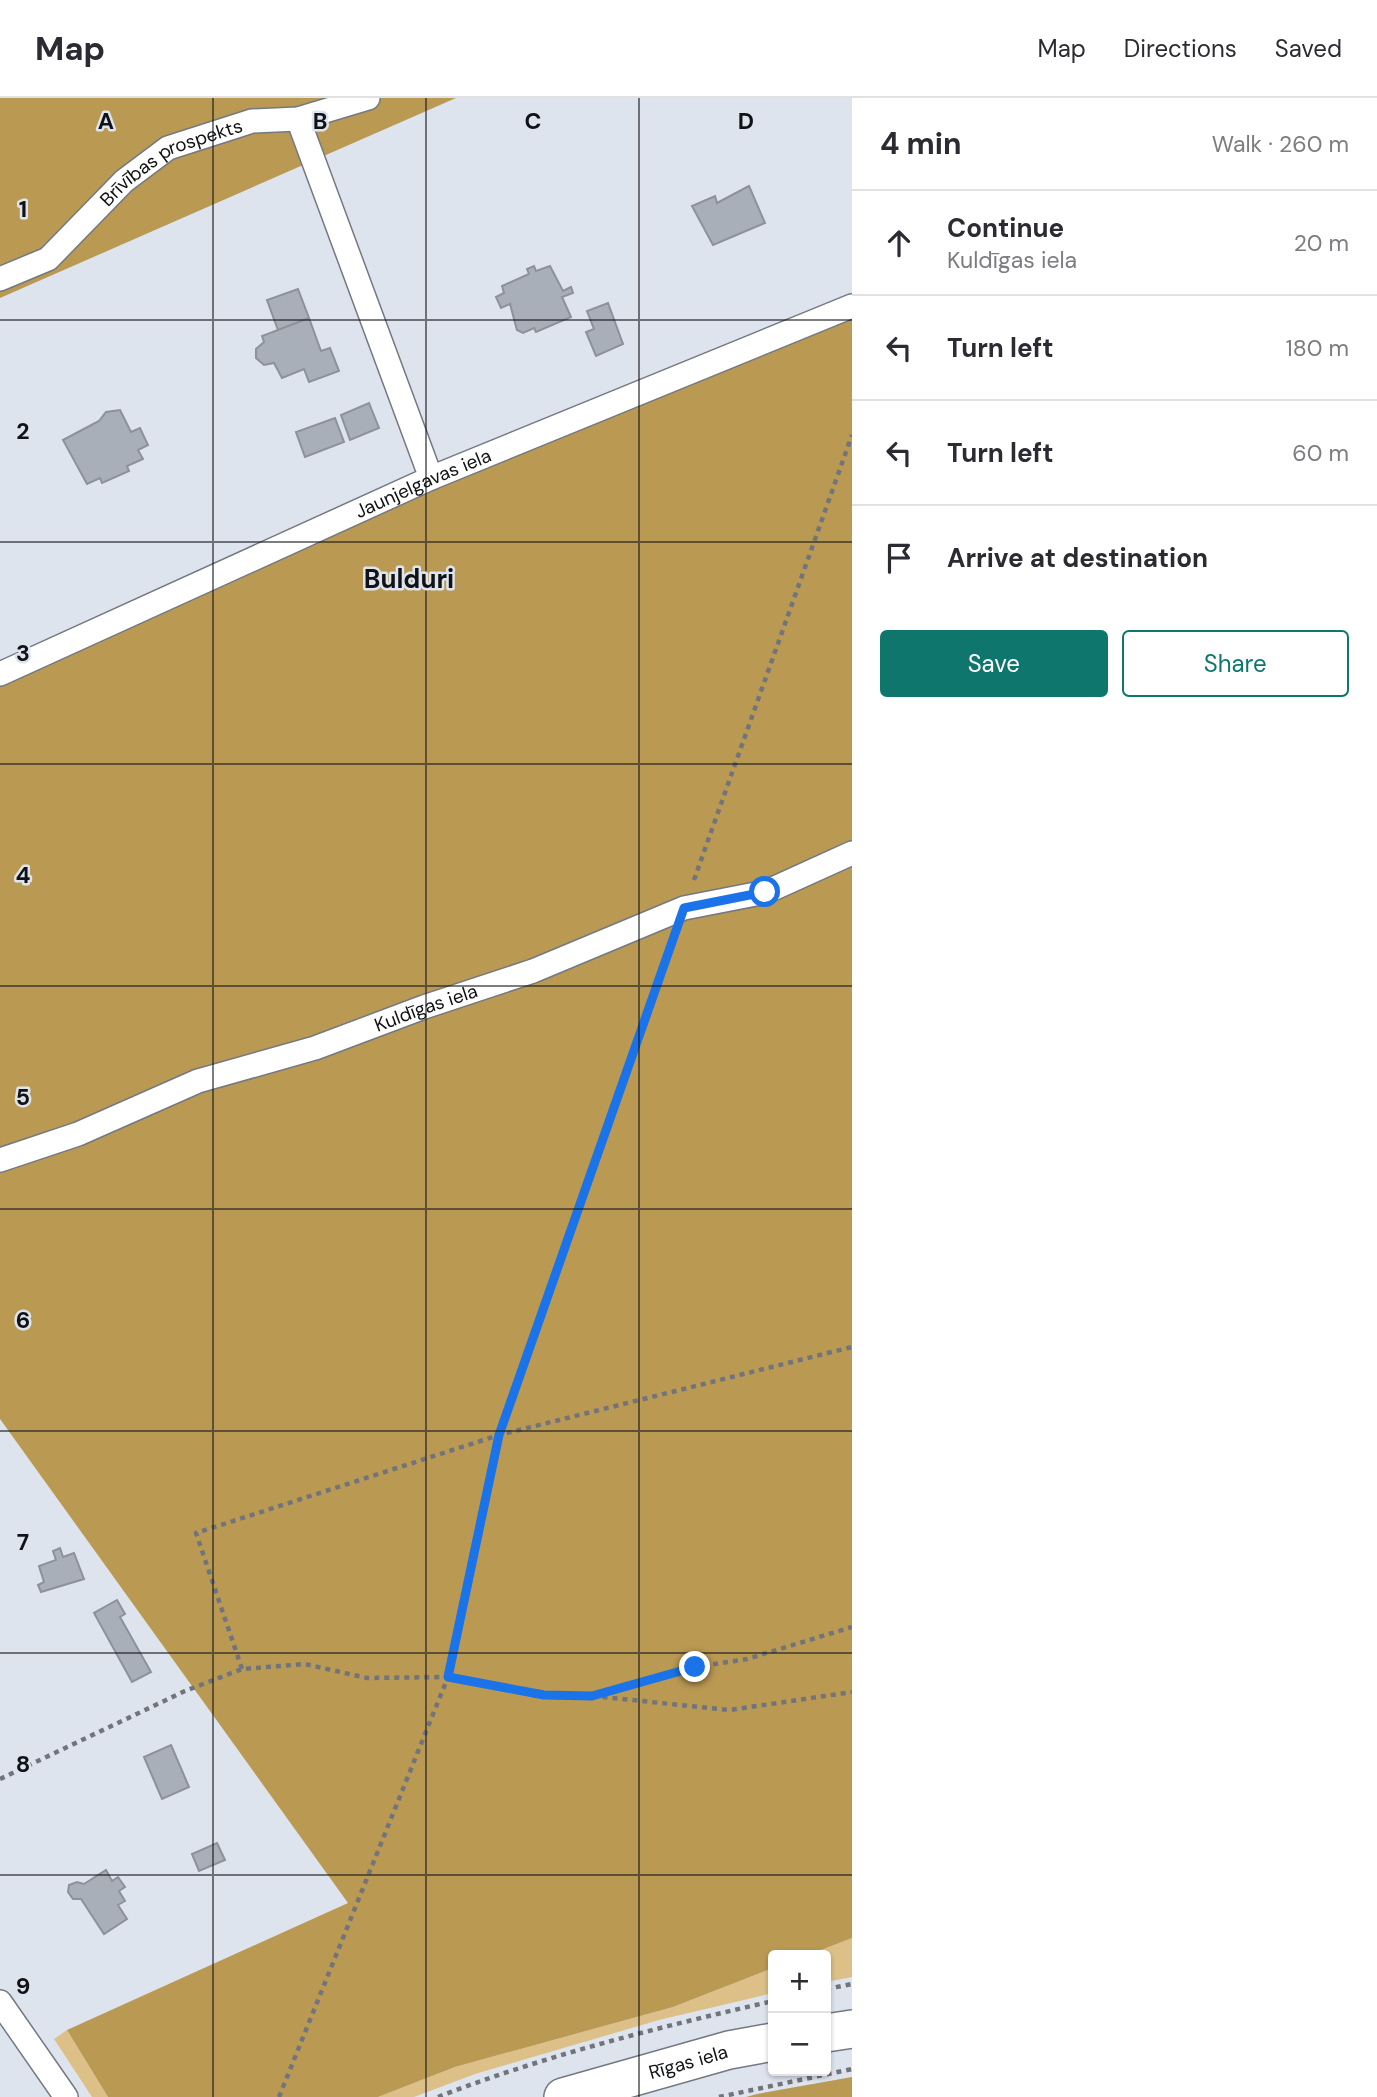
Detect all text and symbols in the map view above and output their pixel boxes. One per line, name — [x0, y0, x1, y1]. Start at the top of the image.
text: Map — [35, 27, 105, 70]
text: Map — [1038, 33, 1086, 64]
text: Directions — [1124, 33, 1237, 64]
text: Saved — [1275, 33, 1342, 64]
text: A — [98, 106, 114, 136]
text: B — [313, 106, 327, 136]
text: C — [525, 106, 541, 136]
text: D — [738, 106, 754, 136]
street label: Brīvības prospekts — [94, 112, 245, 211]
text: 4 min — [880, 124, 962, 163]
text: Walk · 260 m — [1212, 129, 1349, 159]
text: 1 — [19, 194, 27, 224]
text: Continue — [947, 211, 1064, 245]
icon: ahead — [880, 224, 918, 262]
text: 20 m — [1294, 228, 1349, 258]
text: Kuldīgas iela — [947, 245, 1077, 275]
icon: left — [880, 329, 918, 367]
text: Turn left — [947, 331, 1054, 365]
text: 180 m — [1285, 333, 1349, 363]
text: 2 — [16, 416, 30, 446]
icon: left — [880, 434, 918, 472]
text: Turn left — [947, 436, 1054, 470]
text: 60 m — [1292, 438, 1349, 468]
street label: Jaunjelgavas iela — [351, 442, 495, 524]
icon: arrive — [880, 539, 918, 577]
text: Arrive at destination — [947, 541, 1208, 575]
district label: Bulduri — [364, 562, 454, 596]
button: Save — [880, 630, 1108, 697]
button: Share — [1122, 630, 1349, 697]
text: 3 — [16, 638, 30, 668]
text: 4 — [16, 860, 31, 890]
route start — [749, 876, 780, 907]
street label: Kuldīgas iela — [371, 978, 481, 1037]
text: 5 — [16, 1082, 30, 1112]
text: 6 — [16, 1305, 30, 1335]
text: 7 — [17, 1527, 29, 1557]
route end — [679, 1651, 710, 1682]
text: 8 — [16, 1749, 30, 1779]
map controls — [768, 1950, 831, 2076]
button: + — [768, 1950, 831, 2013]
text: 9 — [16, 1971, 30, 2001]
button: − — [768, 2013, 831, 2076]
street label: Rīgas iela — [646, 2039, 730, 2085]

